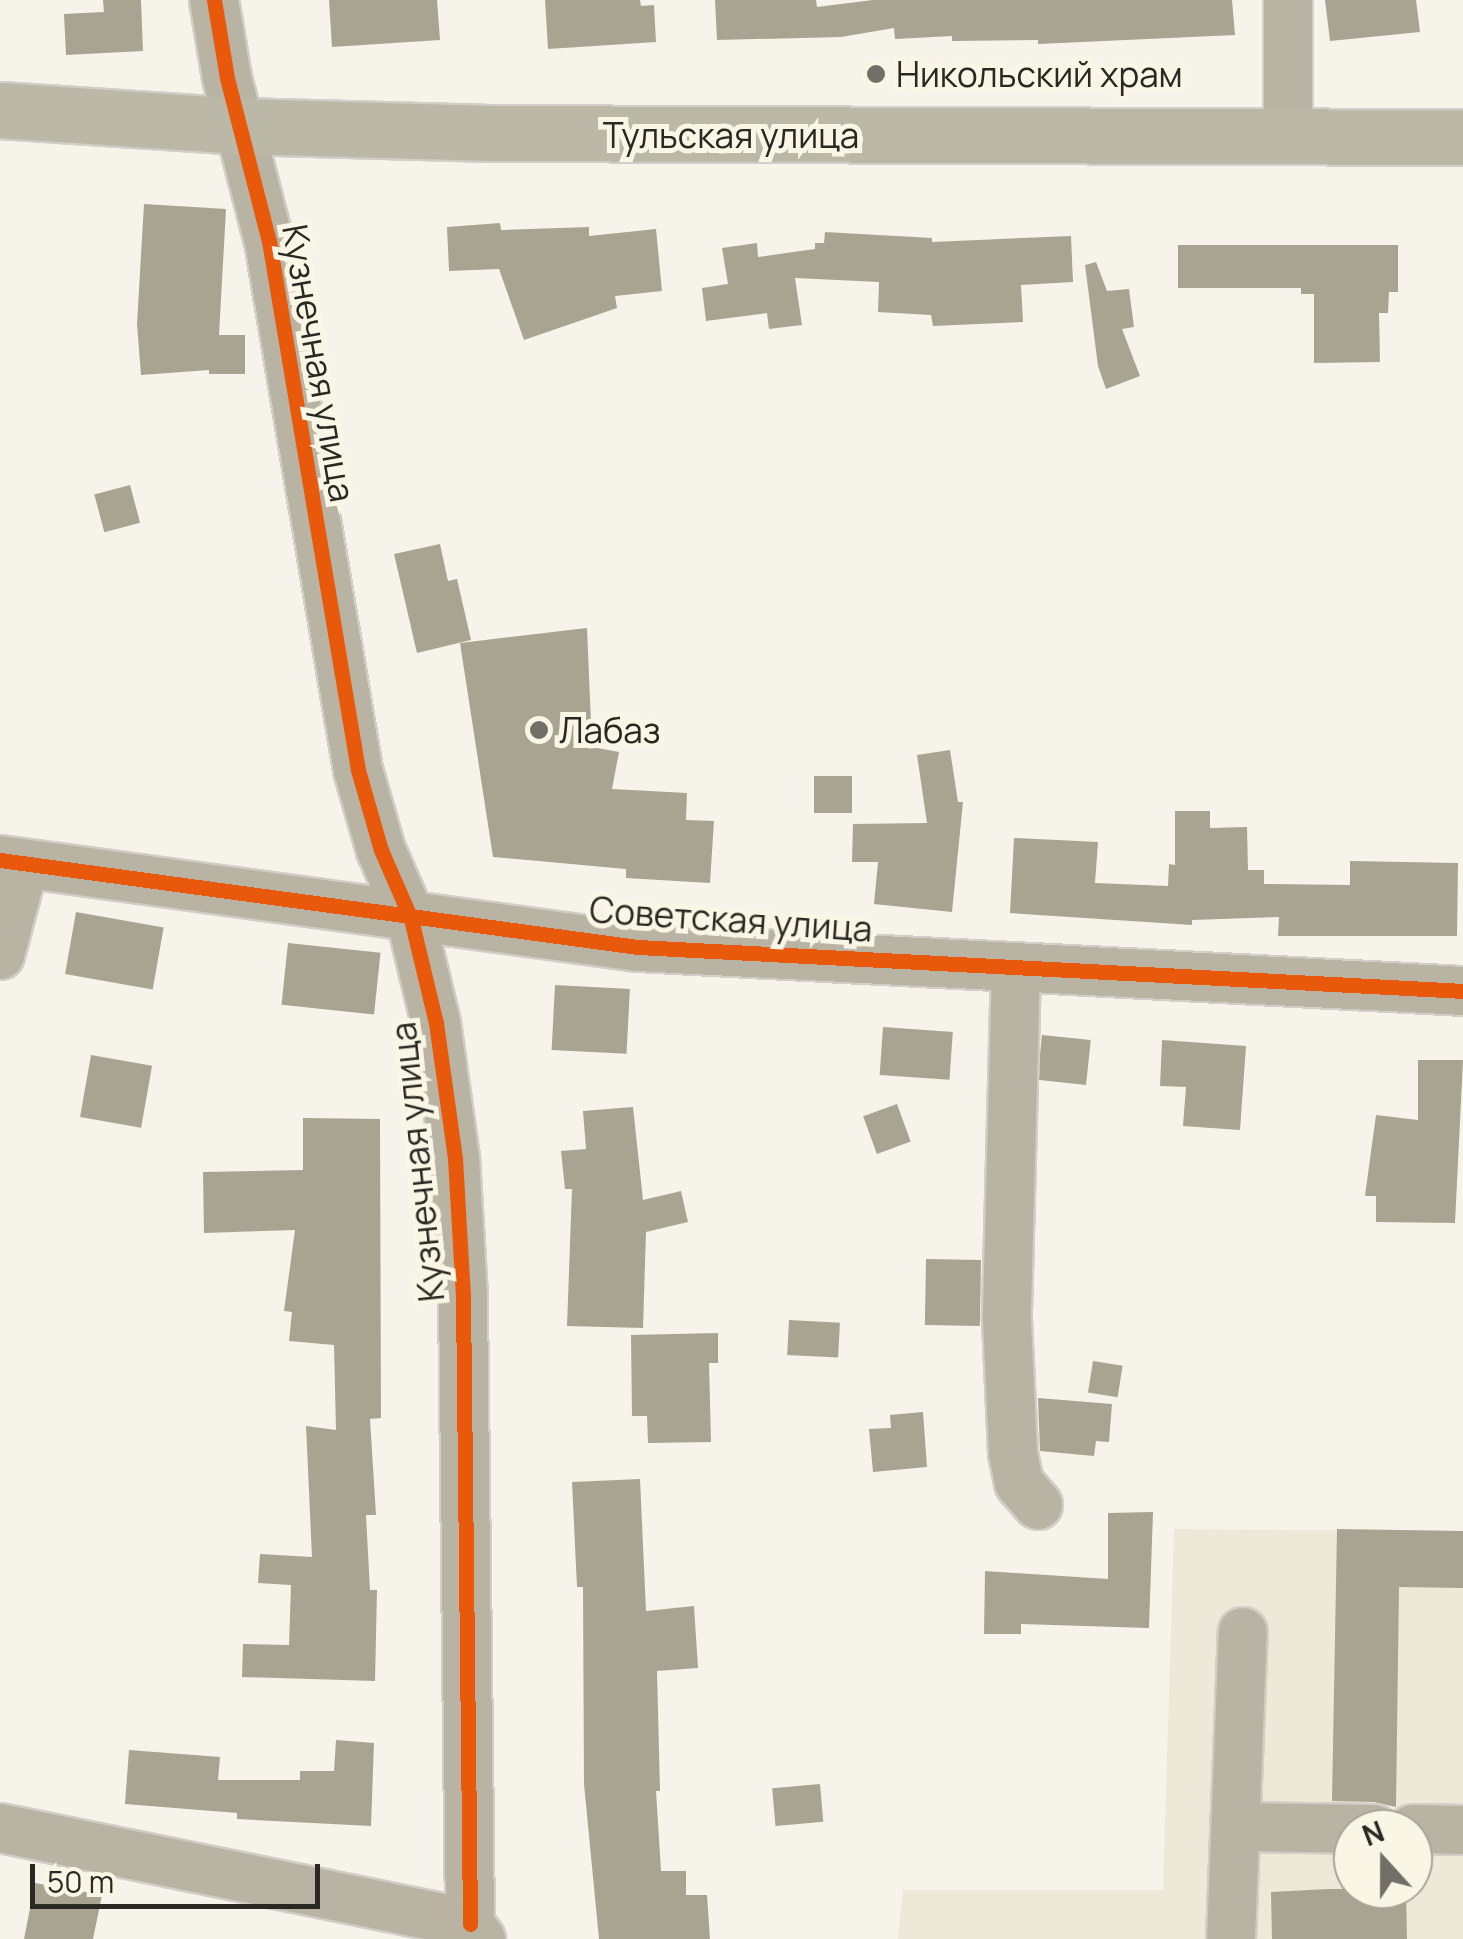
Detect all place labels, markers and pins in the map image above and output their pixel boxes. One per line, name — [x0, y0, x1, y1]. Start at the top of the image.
place label: Никольский храм — [896, 53, 1183, 95]
marker: Никольский храм — [865, 63, 887, 85]
place label: Лабаз — [559, 709, 660, 751]
marker: Лабаз — [528, 719, 550, 741]

